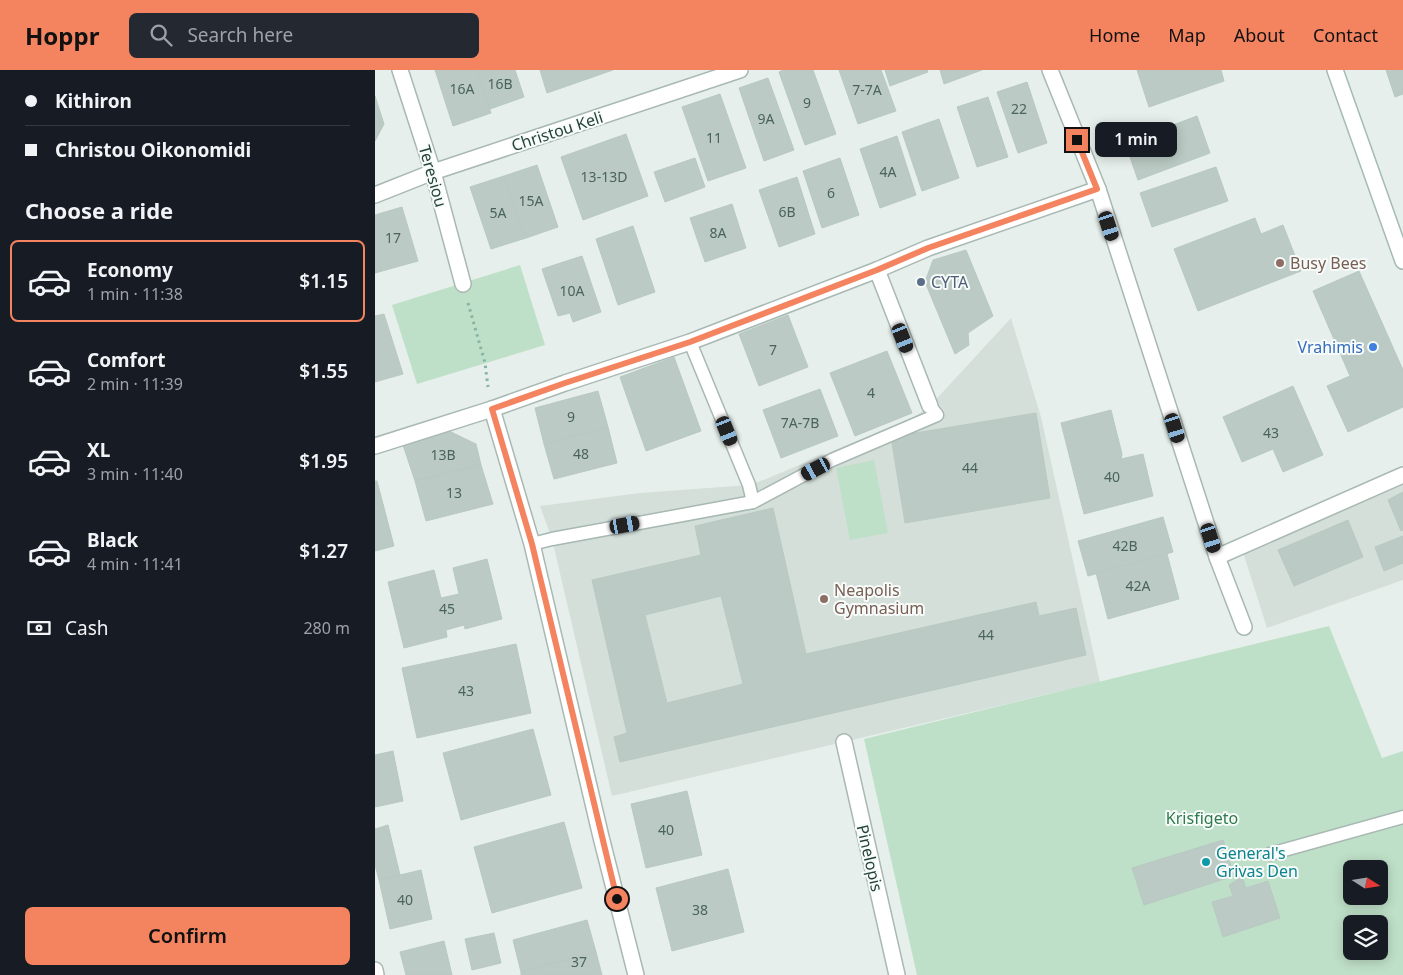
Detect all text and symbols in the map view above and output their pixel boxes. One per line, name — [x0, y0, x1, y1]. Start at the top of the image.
search box — [129, 13, 479, 58]
text: Hoppr — [25, 19, 99, 52]
icon: search — [147, 21, 175, 49]
text: Search here — [187, 22, 293, 48]
text: Home — [1089, 23, 1140, 47]
text: Map — [1168, 23, 1206, 47]
text: About — [1234, 23, 1285, 47]
text: Contact — [1313, 23, 1378, 47]
house number: 16B — [487, 74, 513, 93]
house number: 16A — [450, 79, 475, 98]
house number: 7-7A — [852, 80, 882, 99]
text: Kithiron — [55, 88, 132, 114]
house number: 9 — [803, 93, 811, 112]
house number: 22 — [1011, 99, 1027, 118]
street label: Christou Keli — [508, 106, 606, 156]
house number: 9A — [758, 109, 775, 128]
callout: 1 min — [1095, 122, 1177, 158]
house number: 11 — [706, 128, 722, 147]
text: 1 min — [1114, 128, 1158, 150]
route end — [1066, 129, 1088, 151]
text: Christou Oikonomidi — [55, 137, 251, 163]
street label: Teresiou — [414, 142, 452, 210]
house number: 4A — [880, 162, 897, 181]
house number: 13-13D — [581, 167, 627, 186]
house number: 6 — [827, 183, 835, 202]
house number: 15A — [519, 191, 544, 210]
text: Choose a ride — [25, 195, 173, 225]
house number: 6B — [778, 202, 796, 221]
house number: 5A — [490, 203, 507, 222]
car — [1097, 209, 1120, 243]
house number: 8A — [710, 223, 727, 242]
house number: 17 — [385, 228, 401, 247]
place label: Busy Bees — [1290, 252, 1366, 274]
text: Economy — [87, 257, 173, 283]
marker: Busy Bees — [1274, 257, 1286, 269]
icon: car — [27, 259, 72, 304]
text: $1.15 — [299, 268, 348, 294]
place label: CYTA — [931, 271, 969, 293]
marker: CYTA — [915, 276, 927, 288]
house number: 10A — [560, 281, 585, 300]
text: 1 min · 11:38 — [87, 283, 183, 305]
car — [890, 321, 915, 355]
place label: Vrahimis — [1298, 336, 1363, 358]
house number: 7 — [769, 340, 777, 359]
marker: Vrahimis — [1367, 341, 1379, 353]
text: Comfort — [87, 347, 166, 373]
icon: car — [27, 349, 72, 394]
text: $1.55 — [299, 358, 348, 384]
text: 2 min · 11:39 — [87, 373, 183, 395]
house number: 4 — [867, 383, 875, 402]
house number: 9 — [567, 407, 575, 426]
car — [1163, 411, 1186, 445]
house number: 7A-7B — [781, 413, 819, 432]
car — [714, 414, 739, 448]
house number: 43 — [1263, 423, 1279, 442]
text: XL — [87, 437, 110, 463]
icon: car — [27, 439, 72, 484]
house number: 48 — [573, 444, 589, 463]
house number: 13B — [430, 445, 456, 464]
text: $1.95 — [299, 448, 348, 474]
car — [799, 455, 832, 483]
house number: 44 — [962, 458, 978, 477]
text: 3 min · 11:40 — [87, 463, 183, 485]
house number: 40 — [1104, 467, 1120, 486]
house number: 13 — [446, 483, 462, 502]
car — [608, 515, 641, 535]
car — [1199, 521, 1222, 555]
text: Black — [87, 527, 138, 553]
icon: car — [27, 529, 72, 574]
house number: 42B — [1112, 536, 1138, 555]
text: $1.27 — [299, 538, 348, 564]
text: 4 min · 11:41 — [87, 553, 183, 575]
house number: 42A — [1126, 576, 1151, 595]
place label: Neapolis Gymnasium — [834, 579, 924, 619]
marker: Neapolis Gymnasium — [818, 593, 830, 605]
house number: 45 — [439, 599, 455, 618]
icon: cash — [25, 614, 53, 642]
text: Cash — [65, 615, 109, 641]
text: 280 m — [303, 617, 350, 639]
house number: 44 — [978, 625, 994, 644]
house number: 43 — [458, 681, 474, 700]
park label: Krisfigeto — [1166, 807, 1238, 829]
house number: 40 — [658, 820, 674, 839]
street label: Pinelopis — [852, 822, 888, 894]
place label: General's Grivas Den — [1216, 842, 1298, 882]
marker: General's Grivas Den — [1200, 856, 1212, 868]
north arrow — [1343, 860, 1387, 905]
map controls — [1343, 860, 1388, 960]
route start — [606, 888, 628, 910]
house number: 40 — [397, 890, 413, 909]
house number: 38 — [692, 900, 708, 919]
button: Confirm — [25, 907, 350, 965]
button: layers — [1343, 915, 1388, 960]
house number: 37 — [571, 952, 587, 971]

